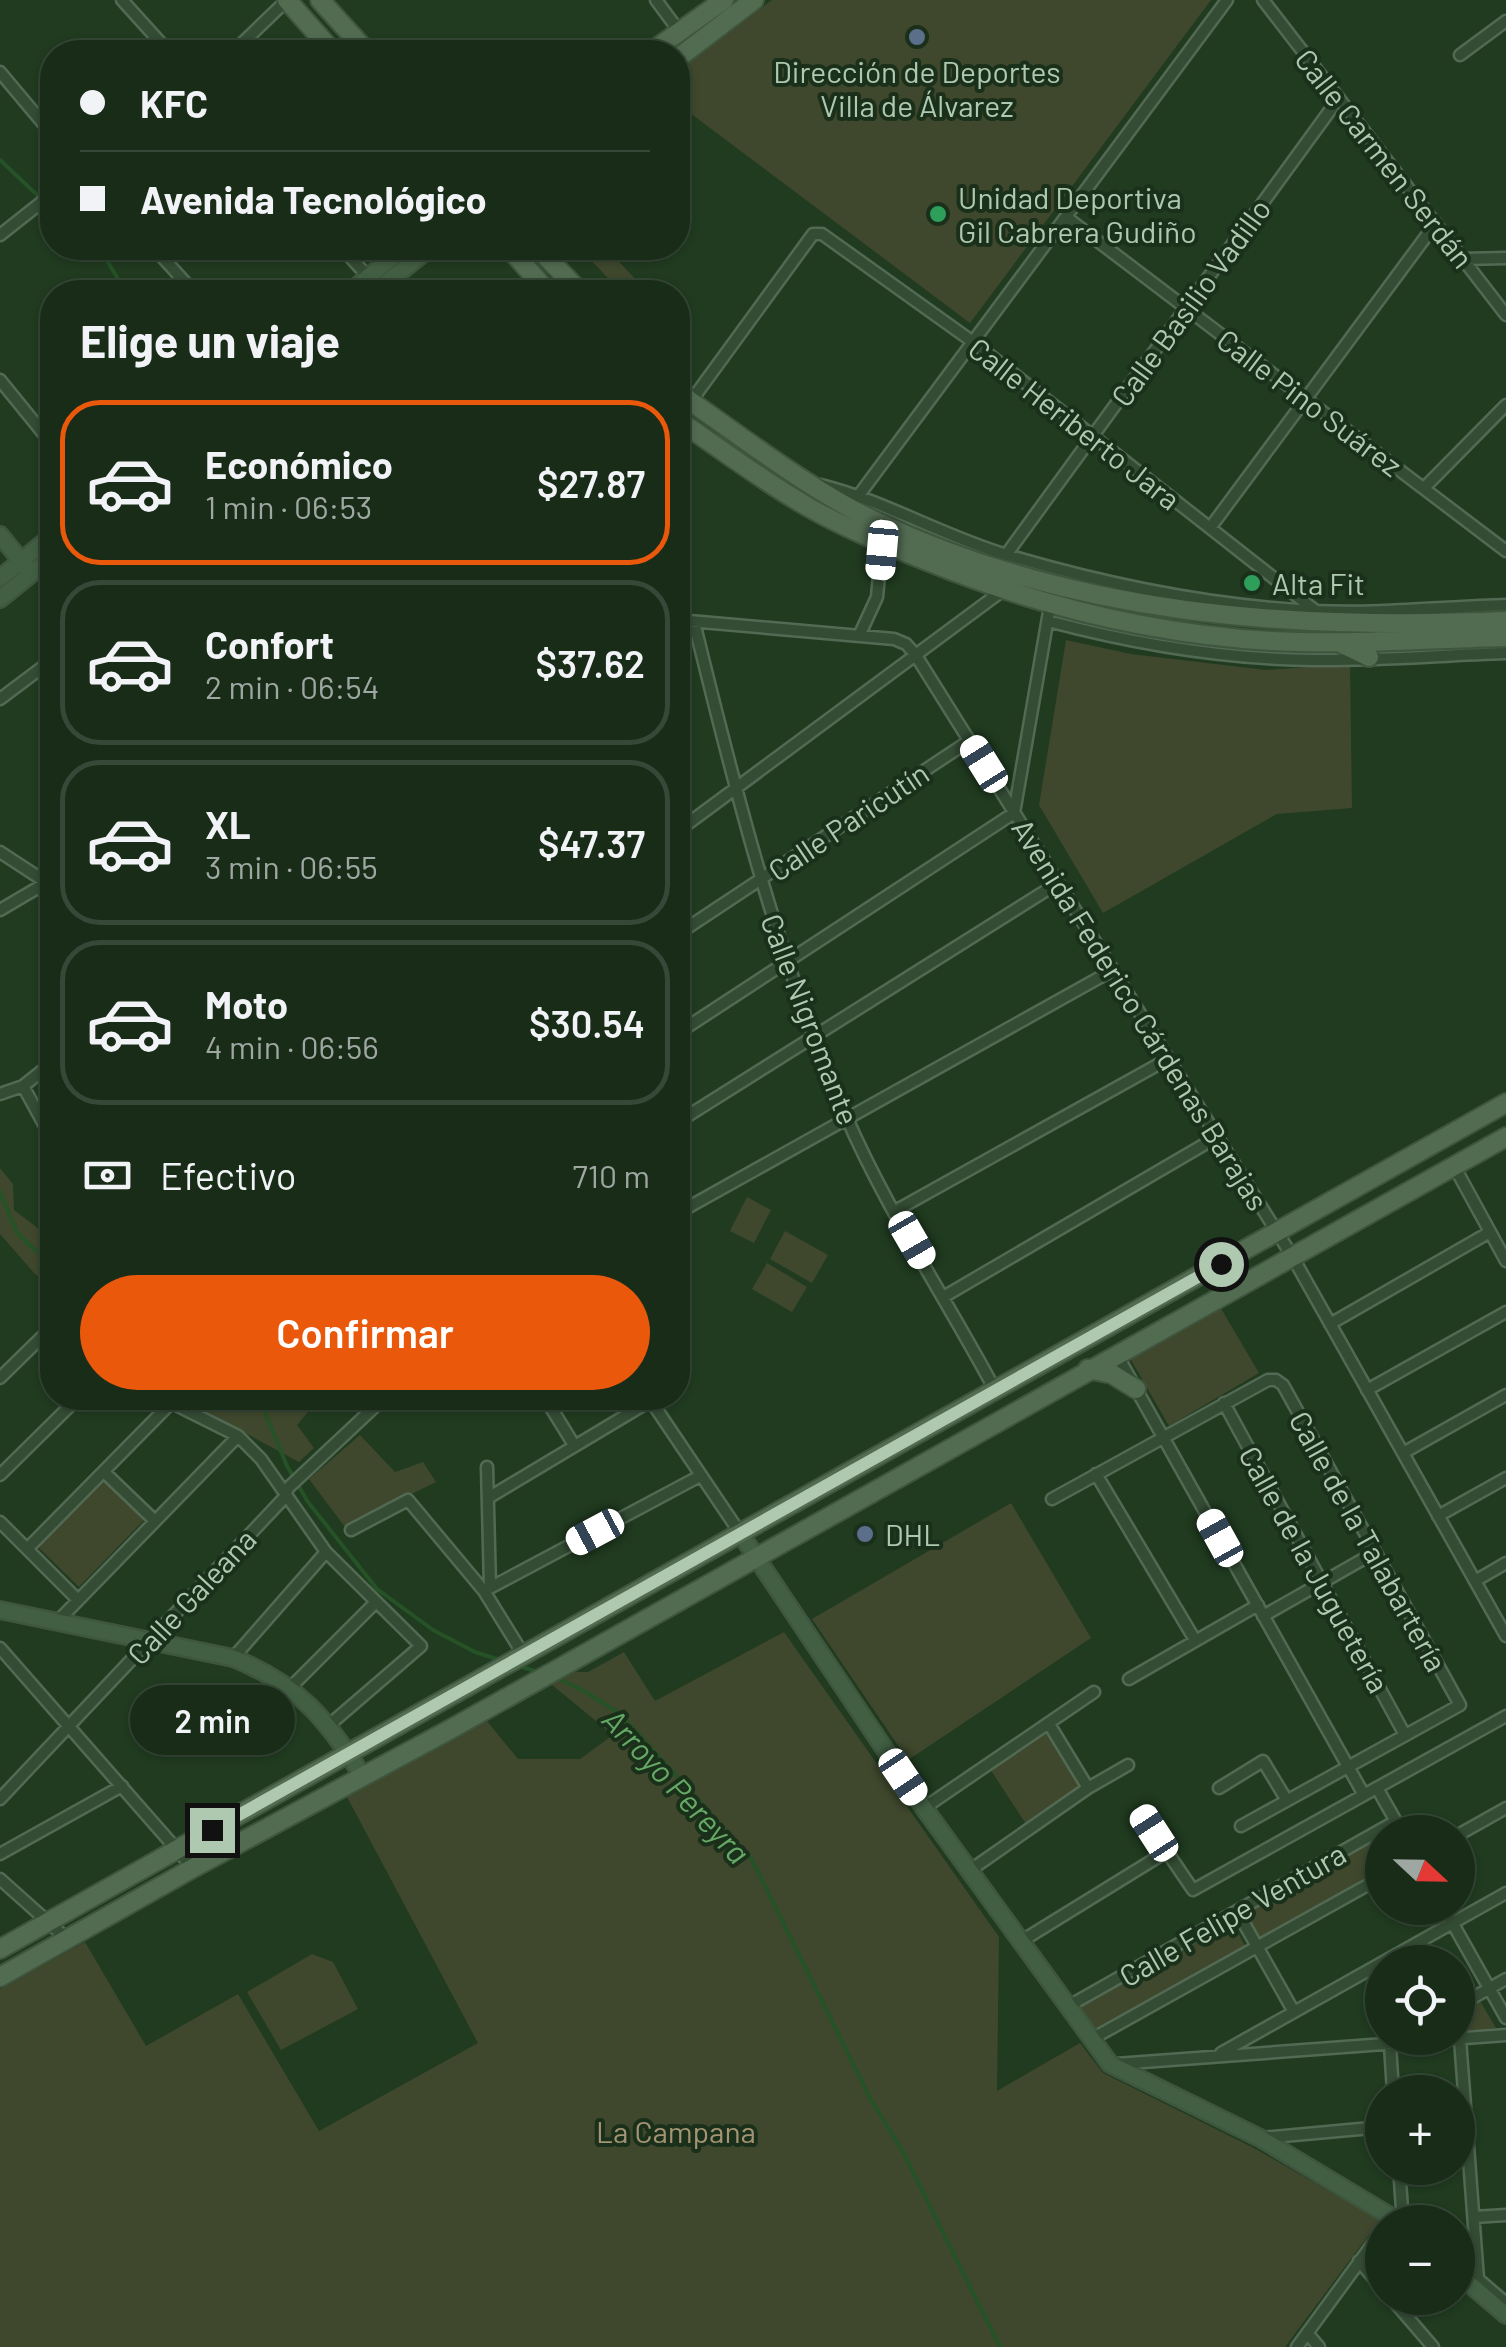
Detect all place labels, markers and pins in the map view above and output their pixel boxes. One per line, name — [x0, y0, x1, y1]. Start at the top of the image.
marker: Dirección de Deportes Villa de Álvarez — [906, 26, 928, 48]
place label: Dirección de Deportes Villa de Álvarez — [773, 53, 1061, 123]
place label: Unidad Deportiva Gil Cabrera Gudiño — [958, 179, 1197, 249]
marker: Unidad Deportiva Gil Cabrera Gudiño — [927, 203, 949, 225]
place label: Alta Fit — [1272, 565, 1365, 601]
marker: Alta Fit — [1241, 572, 1263, 594]
place label: DHL — [885, 1516, 940, 1552]
marker: DHL — [854, 1523, 876, 1545]

